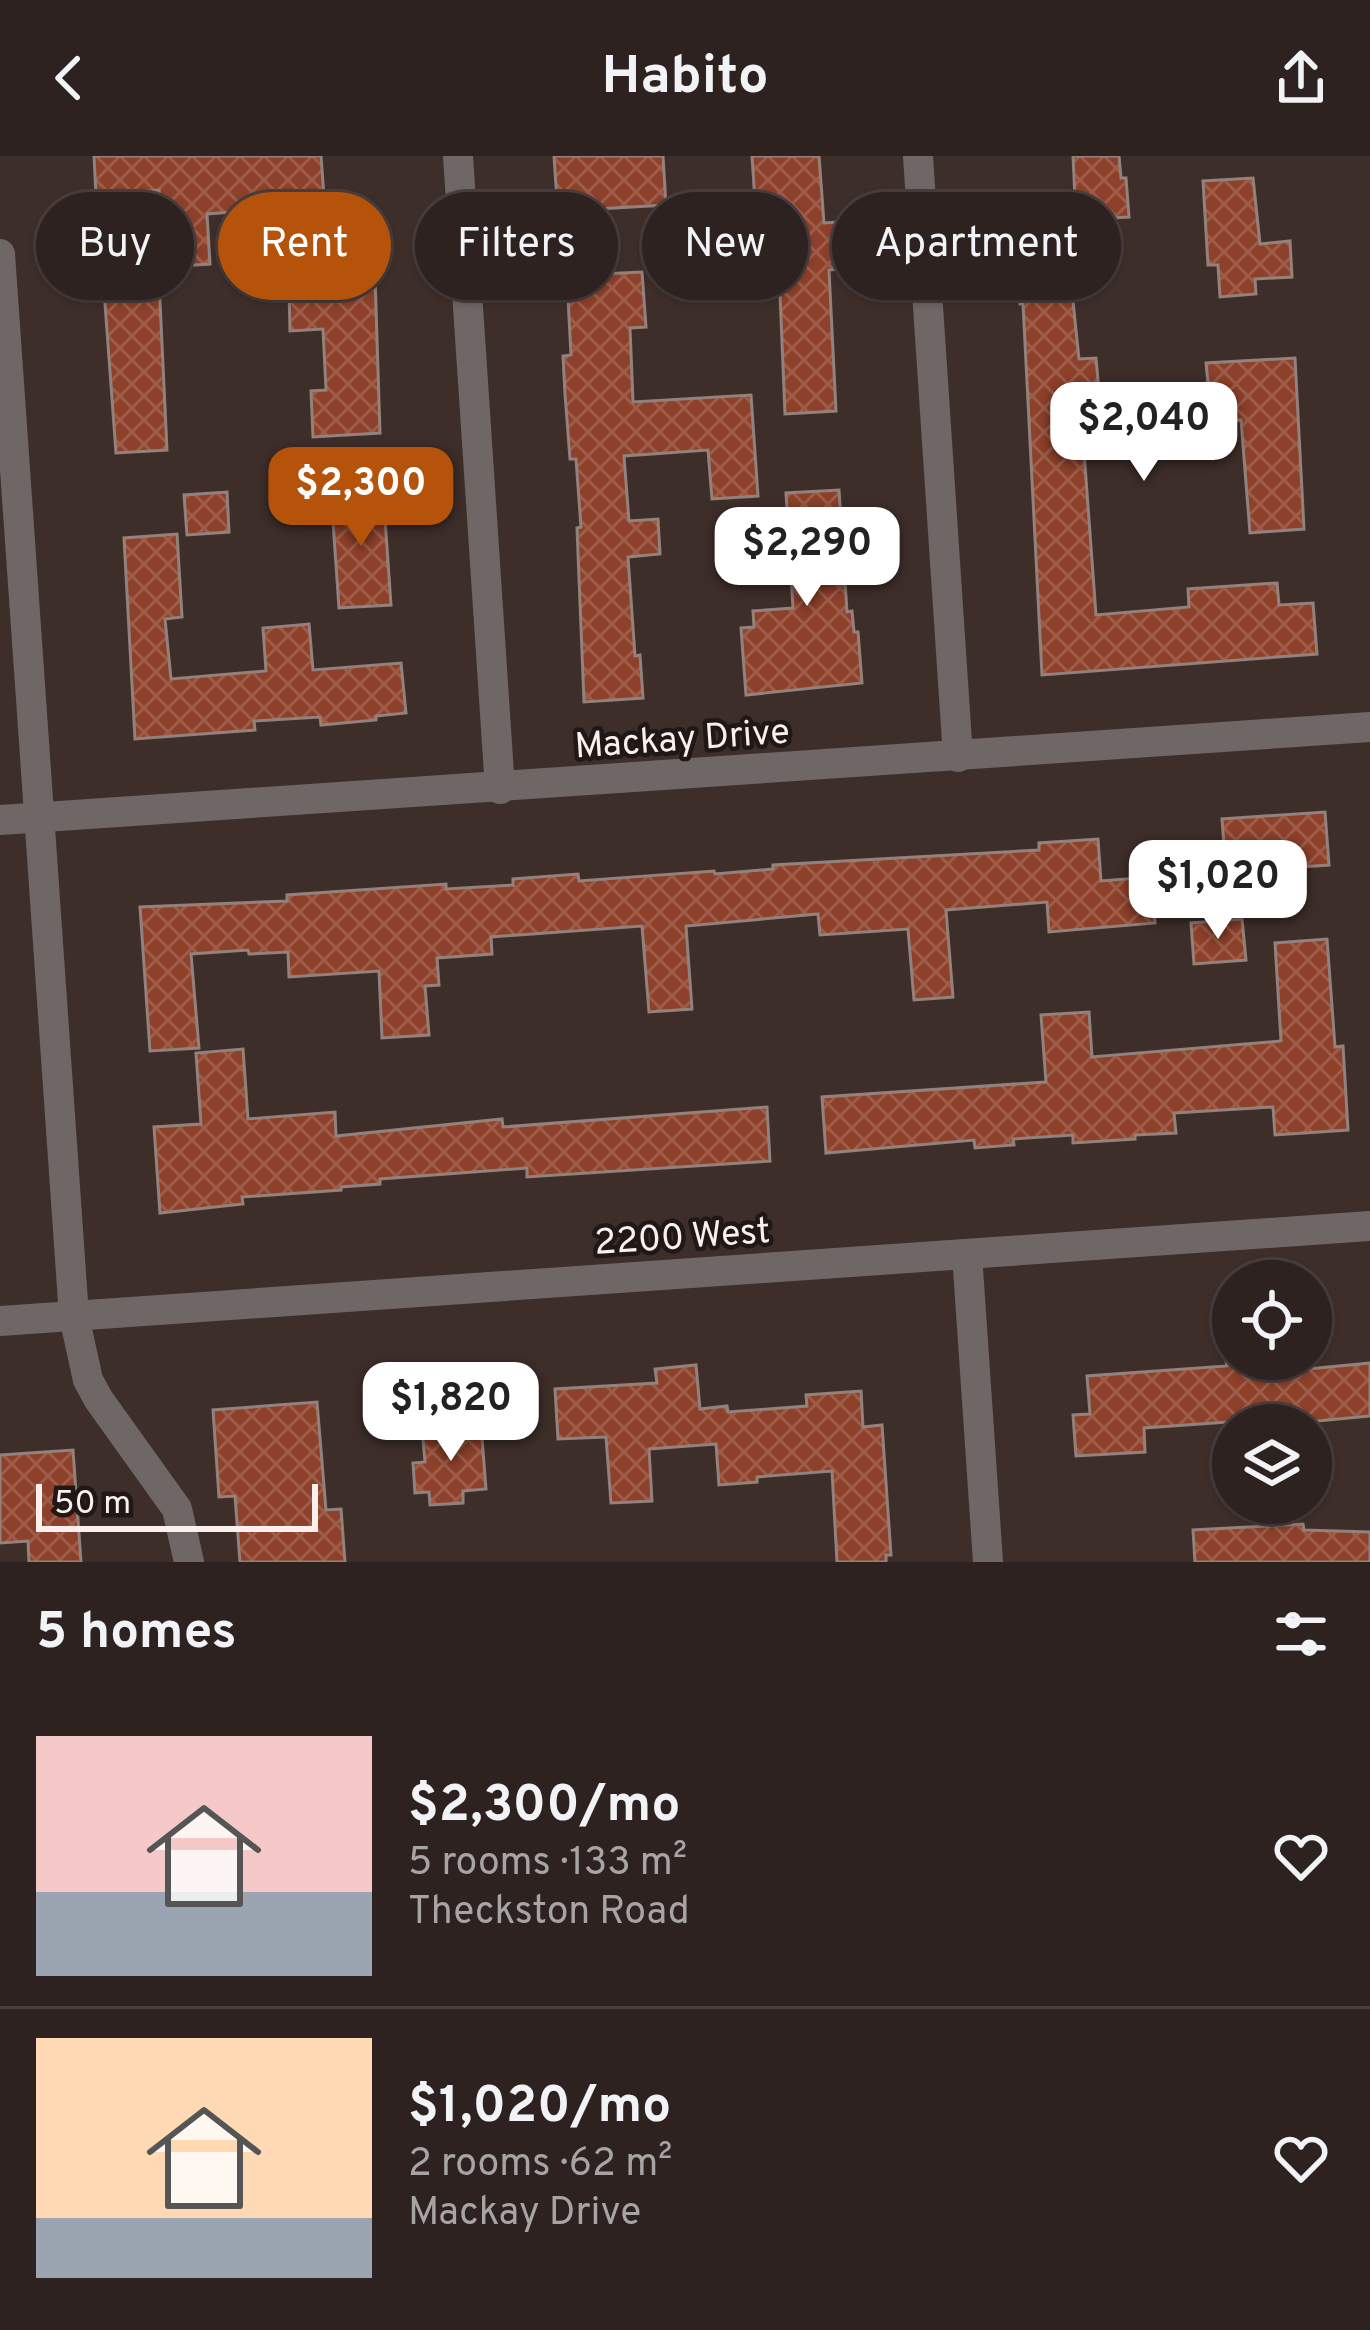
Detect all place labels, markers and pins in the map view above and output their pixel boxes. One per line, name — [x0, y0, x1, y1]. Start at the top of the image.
pin: $2,040 — [1046, 382, 1242, 484]
pin: $2,300 — [263, 447, 459, 549]
pin: $2,290 — [709, 507, 905, 609]
pin: $1,020 — [1120, 840, 1316, 942]
pin: $1,820 — [353, 1362, 549, 1464]

